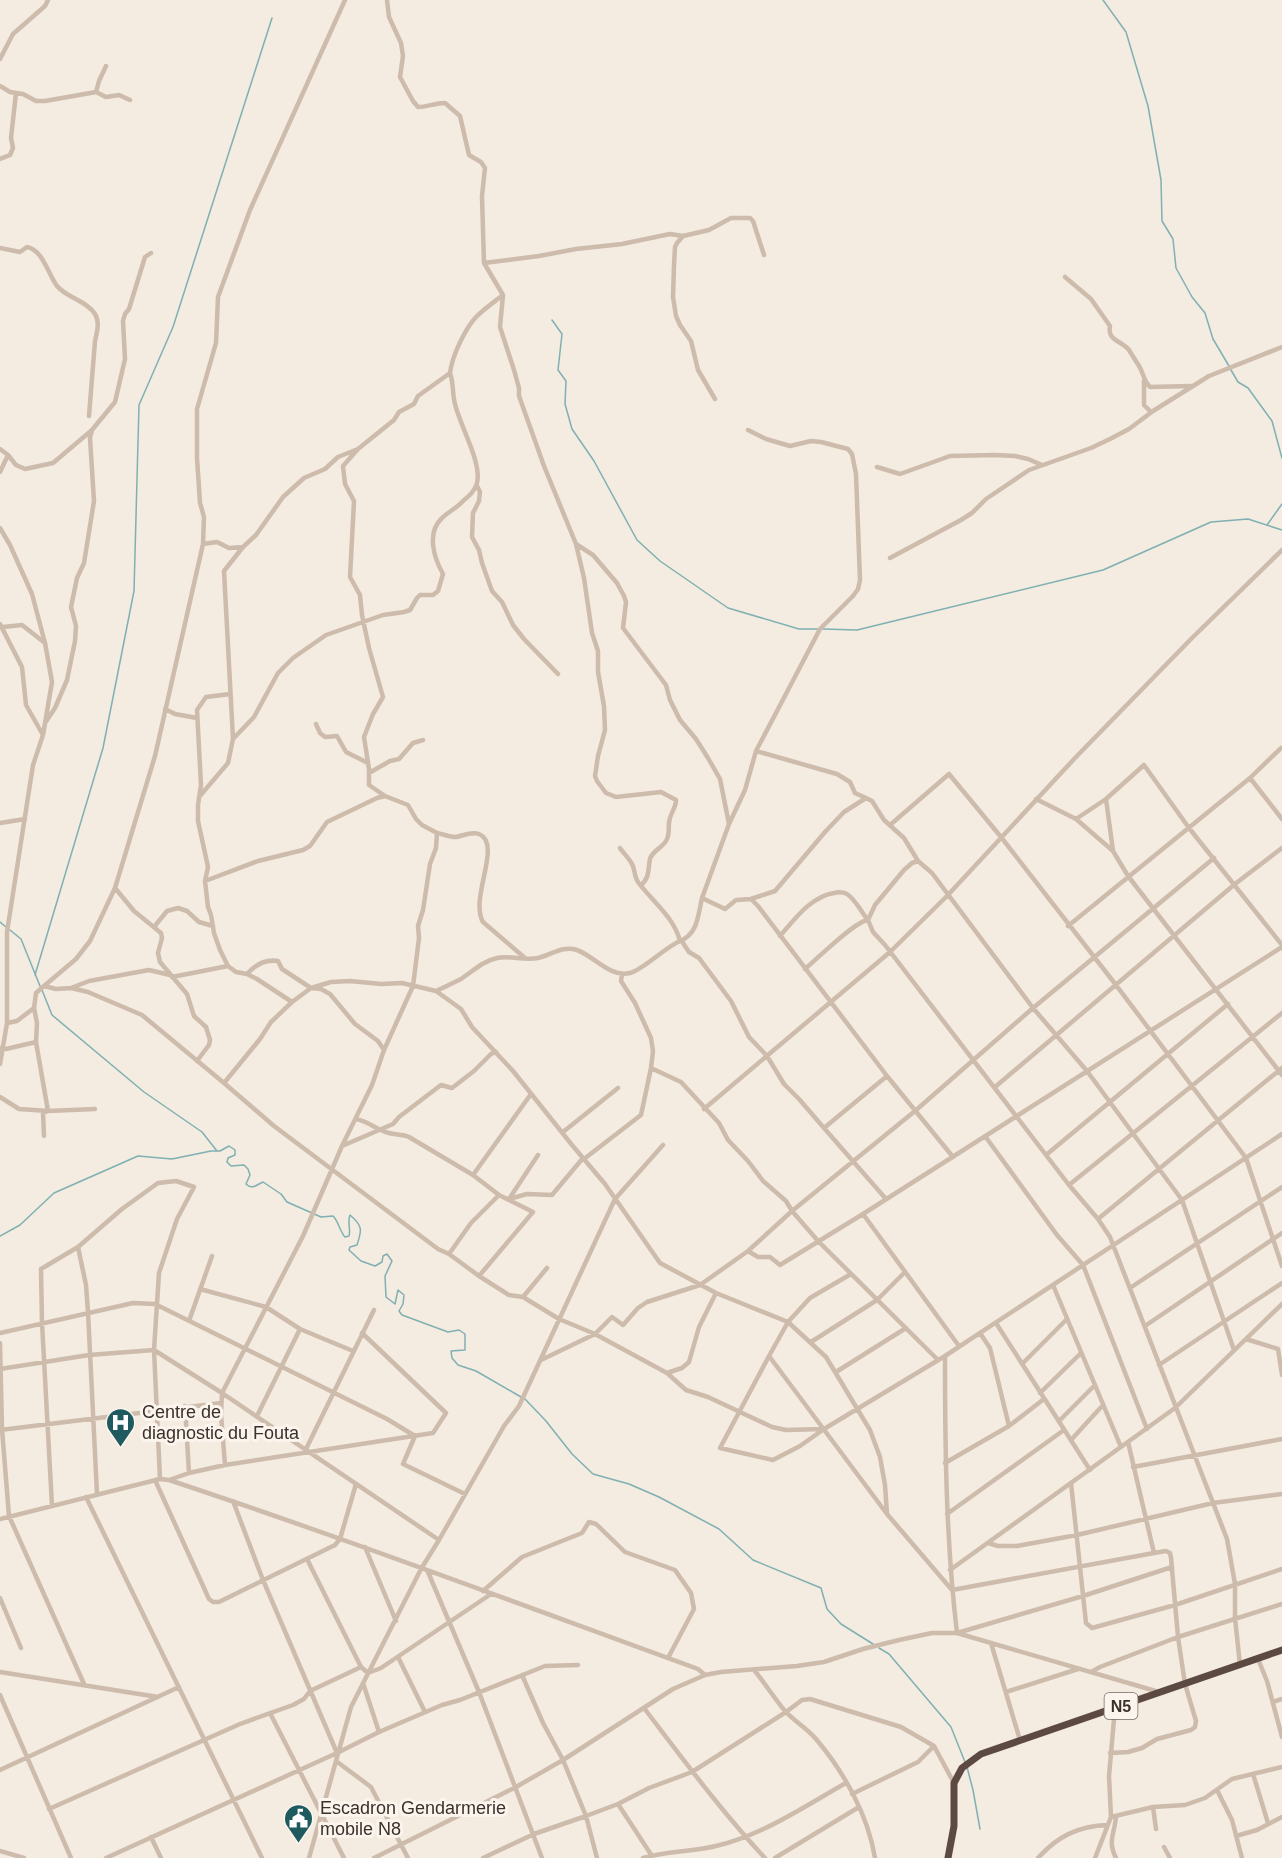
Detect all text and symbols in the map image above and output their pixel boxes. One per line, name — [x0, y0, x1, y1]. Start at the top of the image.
place label: Centre de diagnostic du Fouta — [142, 1402, 300, 1443]
hospital icon: Centre de diagnostic du Fouta — [105, 1406, 137, 1448]
road number: N5 — [1104, 1693, 1138, 1719]
place label: Escadron Gendarmerie mobile N8 — [320, 1798, 506, 1839]
public building icon: Escadron Gendarmerie mobile N8 — [283, 1802, 315, 1844]

